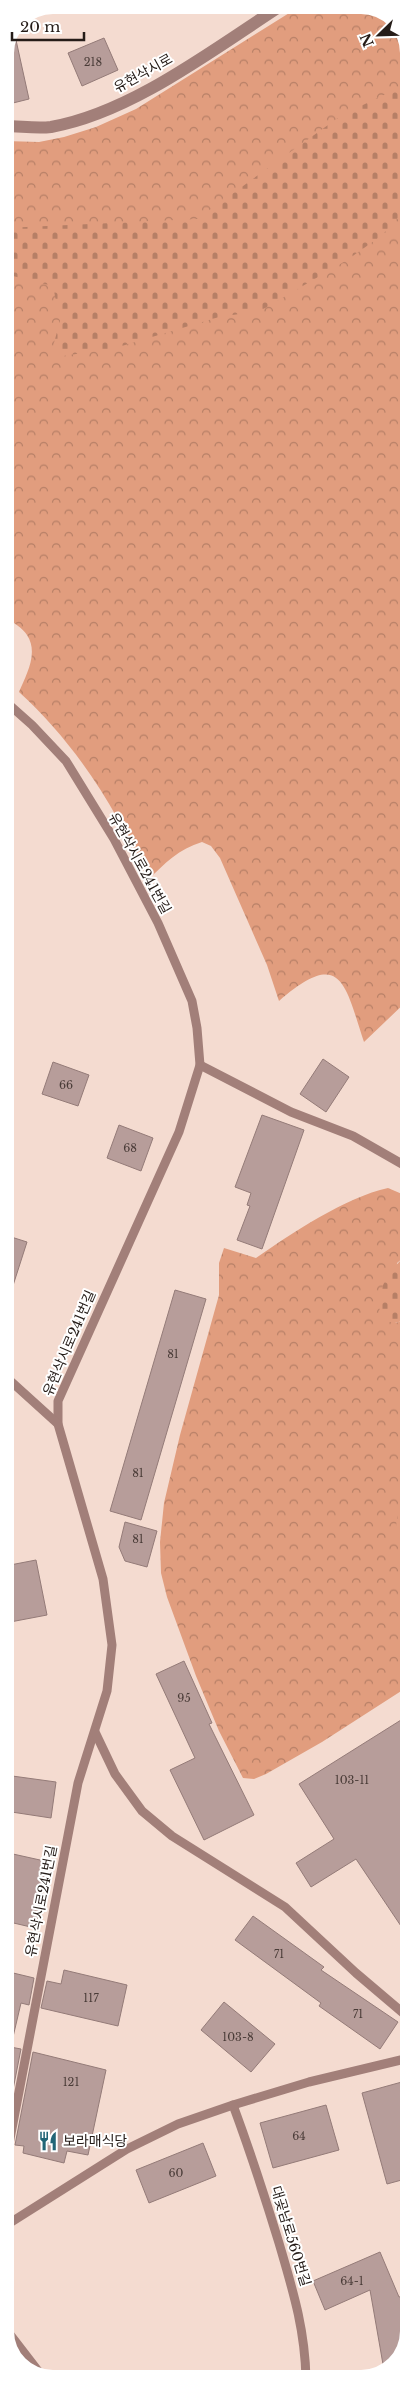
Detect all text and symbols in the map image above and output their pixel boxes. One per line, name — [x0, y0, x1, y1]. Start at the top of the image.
scale bar — [12, 10, 85, 42]
north arrow — [354, 10, 404, 60]
text: 20 m — [20, 17, 60, 36]
text: N — [356, 31, 378, 50]
street label: 유현삭시로 — [110, 49, 176, 96]
house number: 218 — [84, 55, 102, 69]
street label: 유현삭시로241번길 — [105, 809, 175, 917]
house number: 66 — [59, 1078, 73, 1092]
house number: 68 — [123, 1141, 137, 1155]
street label: 유현삭시로241번길 — [39, 1287, 99, 1399]
house number: 81 — [167, 1347, 179, 1361]
house number: 81 — [132, 1466, 144, 1480]
house number: 81 — [132, 1532, 144, 1546]
house number: 95 — [177, 1691, 191, 1705]
house number: 103-11 — [335, 1773, 369, 1787]
street label: 유현삭시로241번길 — [21, 1844, 61, 1958]
house number: 71 — [274, 1947, 284, 1961]
house number: 117 — [83, 1991, 99, 2005]
house number: 71 — [353, 2007, 363, 2021]
house number: 103-8 — [222, 2030, 254, 2044]
house number: 121 — [63, 2075, 79, 2089]
house number: 64 — [292, 2129, 306, 2143]
restaurant icon: 보라매식당 — [37, 2130, 59, 2152]
place label: 보라매식당 — [63, 2132, 128, 2150]
house number: 60 — [169, 2166, 184, 2180]
street label: 대곶남로560번길 — [267, 2184, 315, 2288]
house number: 64-1 — [340, 2274, 364, 2288]

